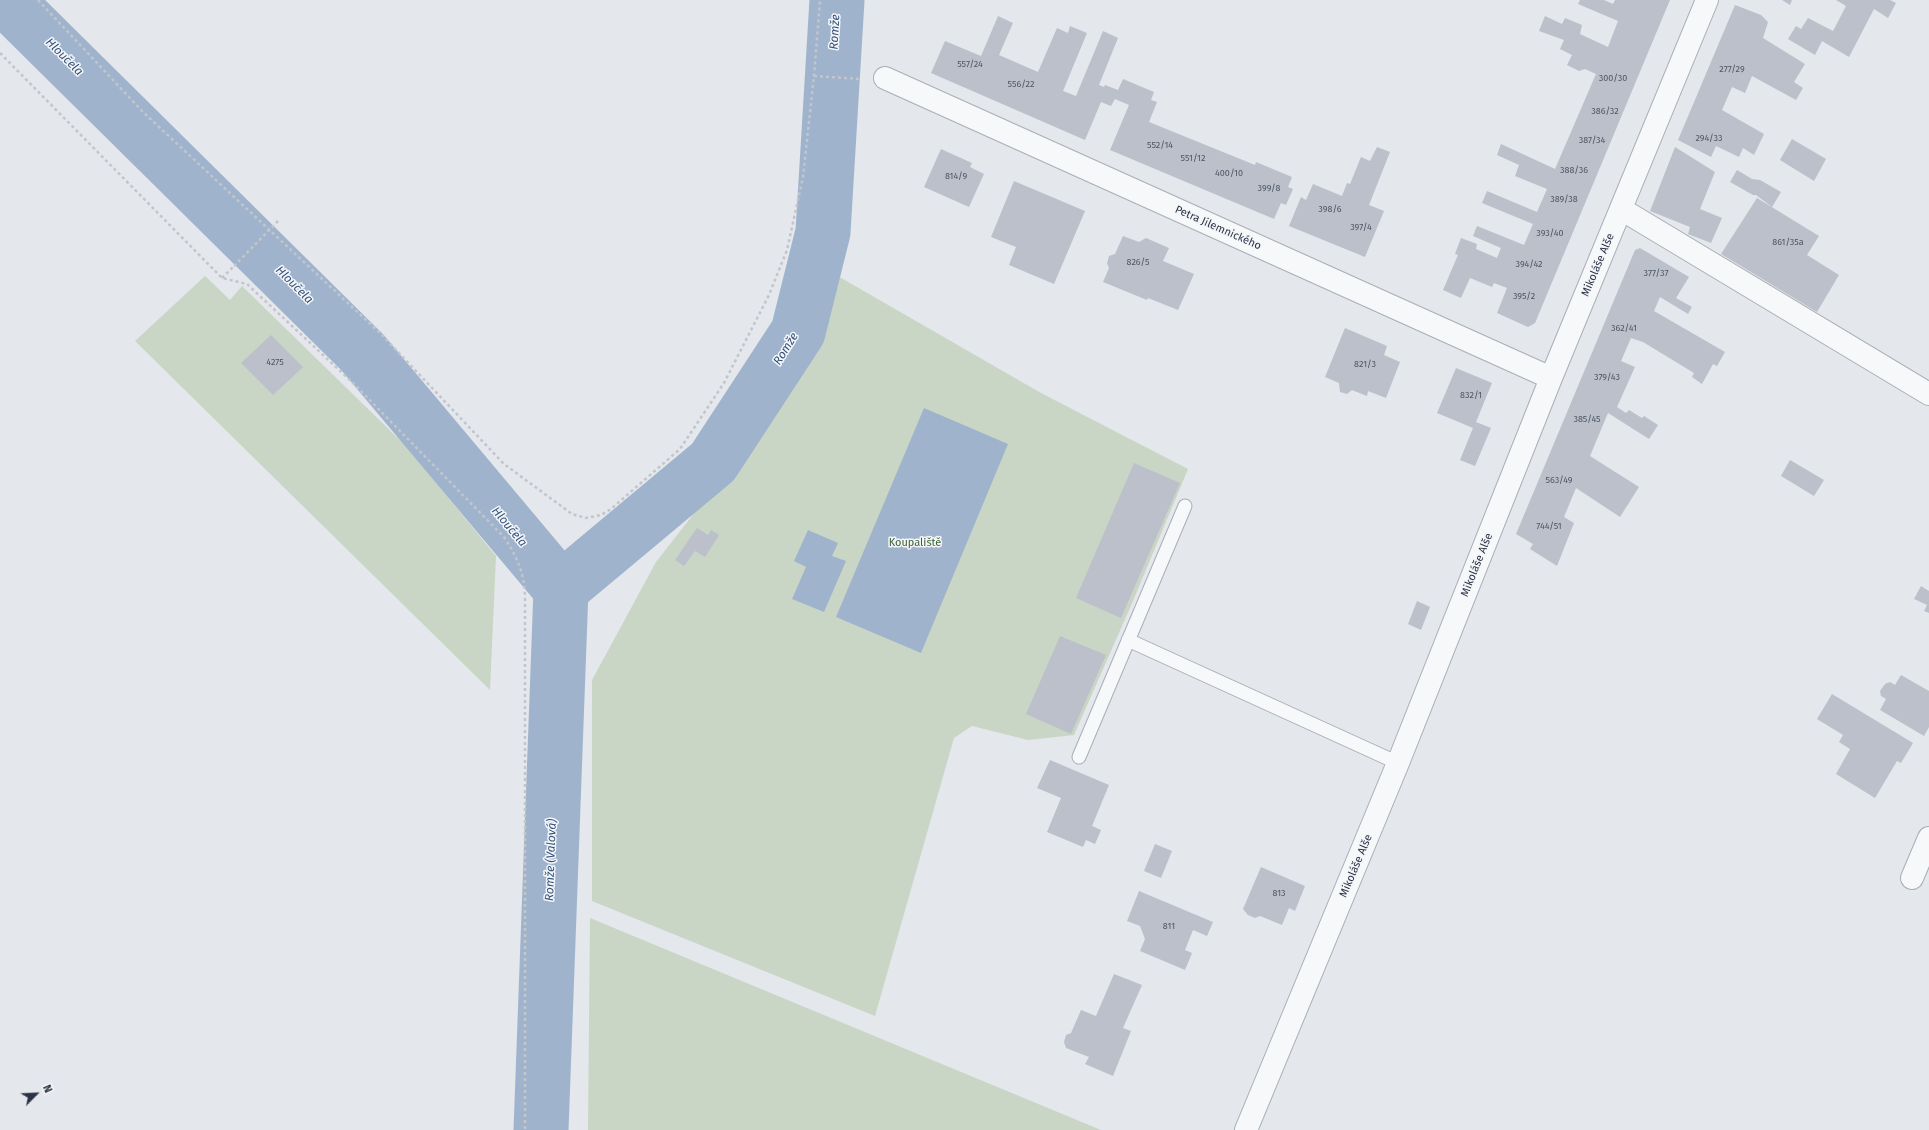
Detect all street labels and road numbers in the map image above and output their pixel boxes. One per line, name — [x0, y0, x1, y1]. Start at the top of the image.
street label: Petra Jilemnického — [1173, 203, 1263, 253]
street label: Mikoláše Alše — [1579, 231, 1617, 299]
street label: Mikoláše Alše — [1458, 531, 1496, 599]
street label: Mikoláše Alše — [1337, 832, 1375, 900]

